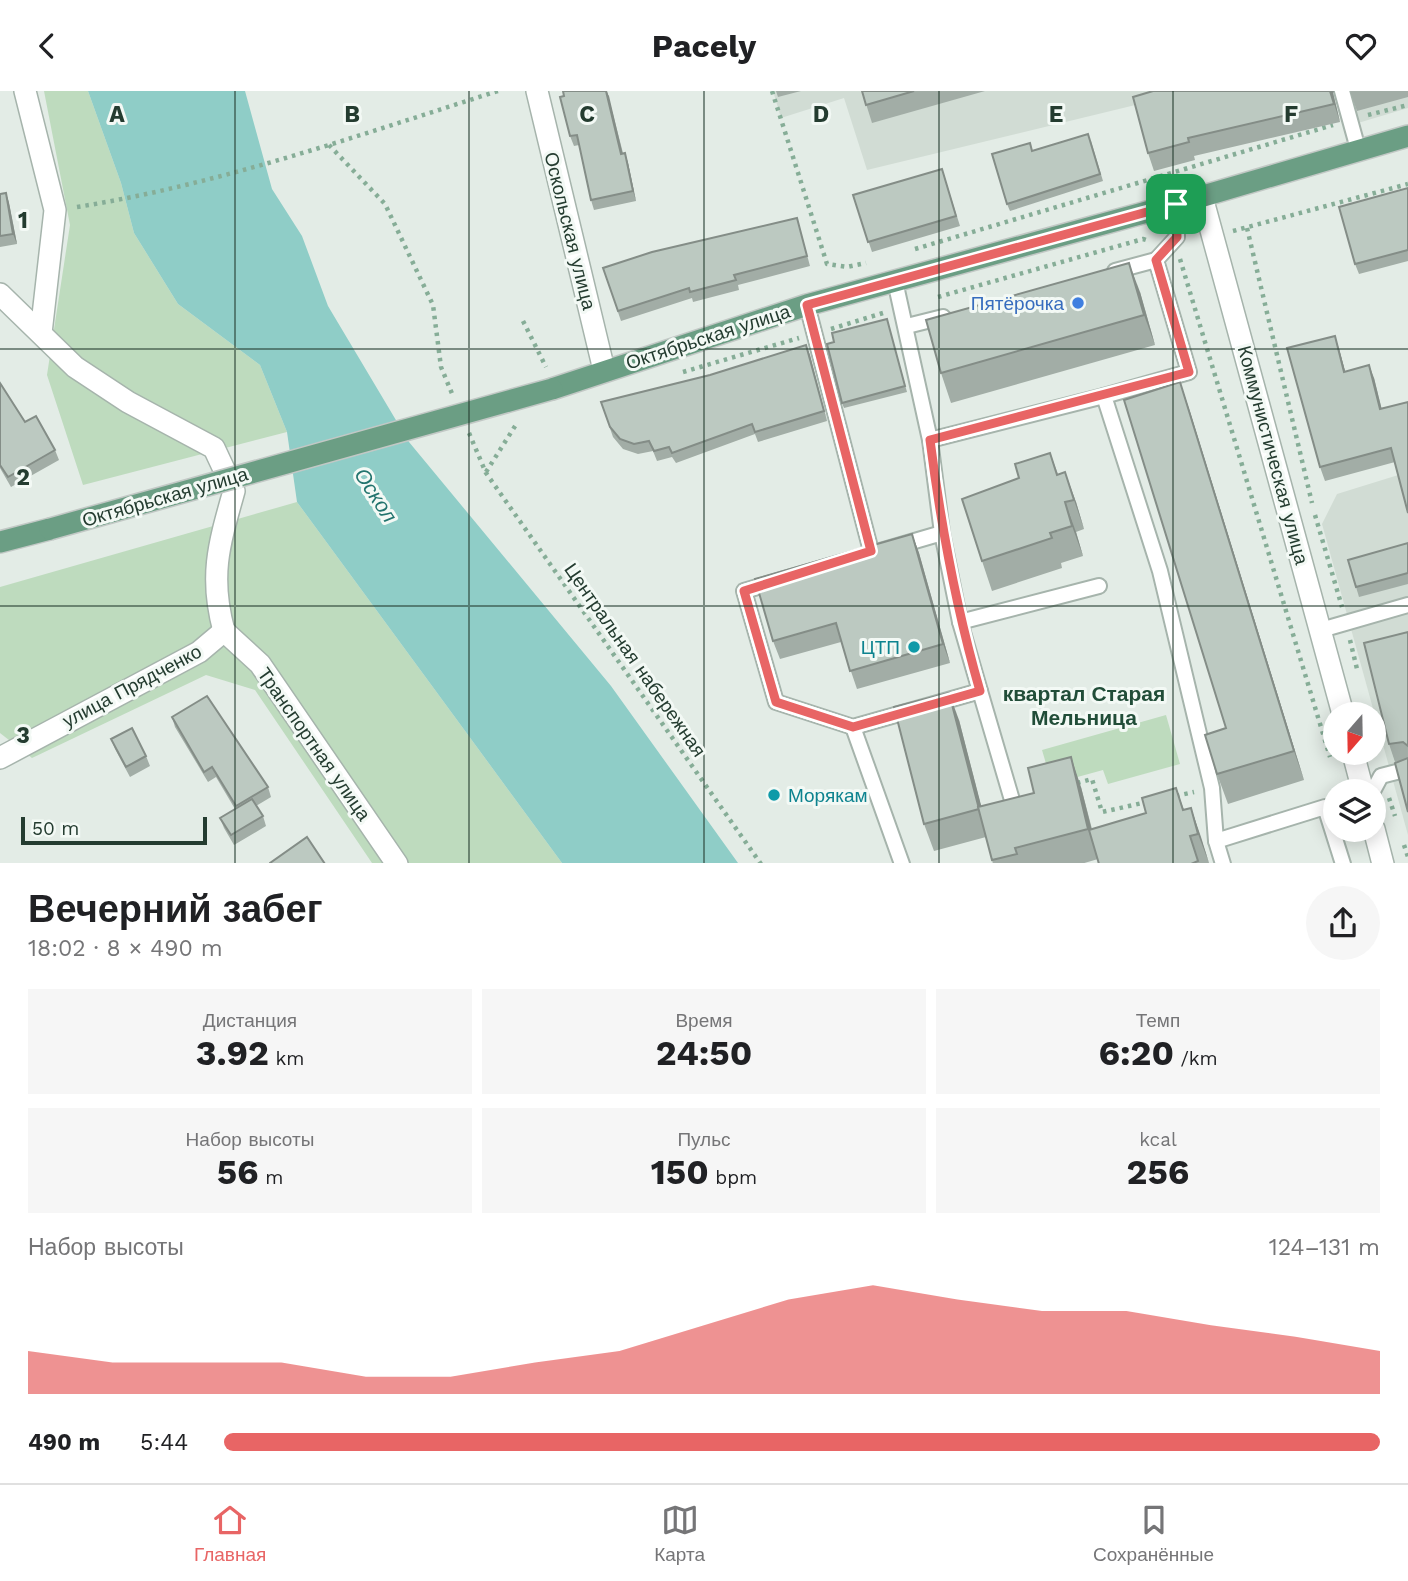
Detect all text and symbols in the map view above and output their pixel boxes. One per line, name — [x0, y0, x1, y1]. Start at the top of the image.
icon: back — [28, 27, 66, 65]
text: Pacely — [652, 27, 756, 65]
icon: heart — [1342, 27, 1380, 65]
text: A — [109, 101, 125, 128]
text: B — [344, 101, 360, 128]
text: C — [579, 101, 595, 128]
text: D — [813, 101, 829, 128]
text: E — [1049, 101, 1063, 128]
text: F — [1284, 101, 1298, 128]
street label: Оскольская улица — [539, 150, 601, 313]
pin — [1146, 174, 1206, 234]
icon: arrive — [1157, 185, 1195, 223]
text: 1 — [18, 207, 28, 234]
place label: Пятёрочка — [971, 292, 1064, 315]
marker: Пятёрочка — [1070, 295, 1086, 311]
street label: Октябрьская улица — [623, 299, 793, 374]
street label: Коммунистическая улица — [1233, 343, 1313, 567]
street label: Октябрьская улица — [79, 462, 251, 532]
water label: Оскол — [349, 463, 403, 527]
text: 2 — [16, 464, 30, 491]
street label: Центральная набережная — [559, 559, 711, 761]
place label: ЦТП — [861, 636, 900, 659]
marker: ЦТП — [906, 639, 922, 655]
street label: улица Прядченко — [59, 640, 205, 732]
street label: Транспортная улица — [253, 663, 376, 825]
district label: квартал Старая Мельница — [1003, 681, 1165, 730]
north arrow — [1323, 702, 1386, 765]
map controls — [1323, 702, 1386, 842]
text: 3 — [16, 722, 30, 749]
button: layers — [1323, 779, 1386, 842]
place label: Морякам — [788, 784, 868, 807]
marker: Морякам — [766, 787, 782, 803]
scale bar — [21, 815, 206, 846]
text: 50 m — [32, 817, 79, 840]
button: share — [1306, 886, 1380, 960]
text: Вечерний забег — [28, 887, 323, 931]
text: 18:02 · 8 × 490 m — [28, 935, 223, 962]
text: Дистанция — [203, 1009, 297, 1032]
text: Время — [675, 1009, 733, 1032]
text: Темп — [1136, 1009, 1180, 1032]
text: 3.92 — [196, 1032, 269, 1074]
text: 24:50 — [656, 1032, 752, 1074]
text: 6:20 — [1098, 1032, 1174, 1074]
text: km — [269, 1047, 304, 1070]
text: /km — [1174, 1047, 1218, 1070]
text: Набор высоты — [186, 1128, 314, 1151]
text: Пульс — [677, 1128, 731, 1151]
text: kcal — [1139, 1128, 1177, 1151]
text: 56 — [217, 1151, 259, 1193]
text: 150 — [651, 1151, 709, 1193]
text: 256 — [1127, 1151, 1189, 1193]
text: m — [259, 1166, 283, 1189]
text: bpm — [709, 1166, 757, 1189]
text: Набор высоты — [28, 1234, 184, 1261]
text: 124–131 m — [1269, 1234, 1380, 1261]
text: 490 m — [28, 1429, 100, 1456]
text: 5:44 — [140, 1429, 188, 1456]
tab: Главная — [194, 1501, 266, 1566]
tab: Карта — [654, 1501, 705, 1566]
tab: Сохранённые — [1093, 1501, 1214, 1566]

